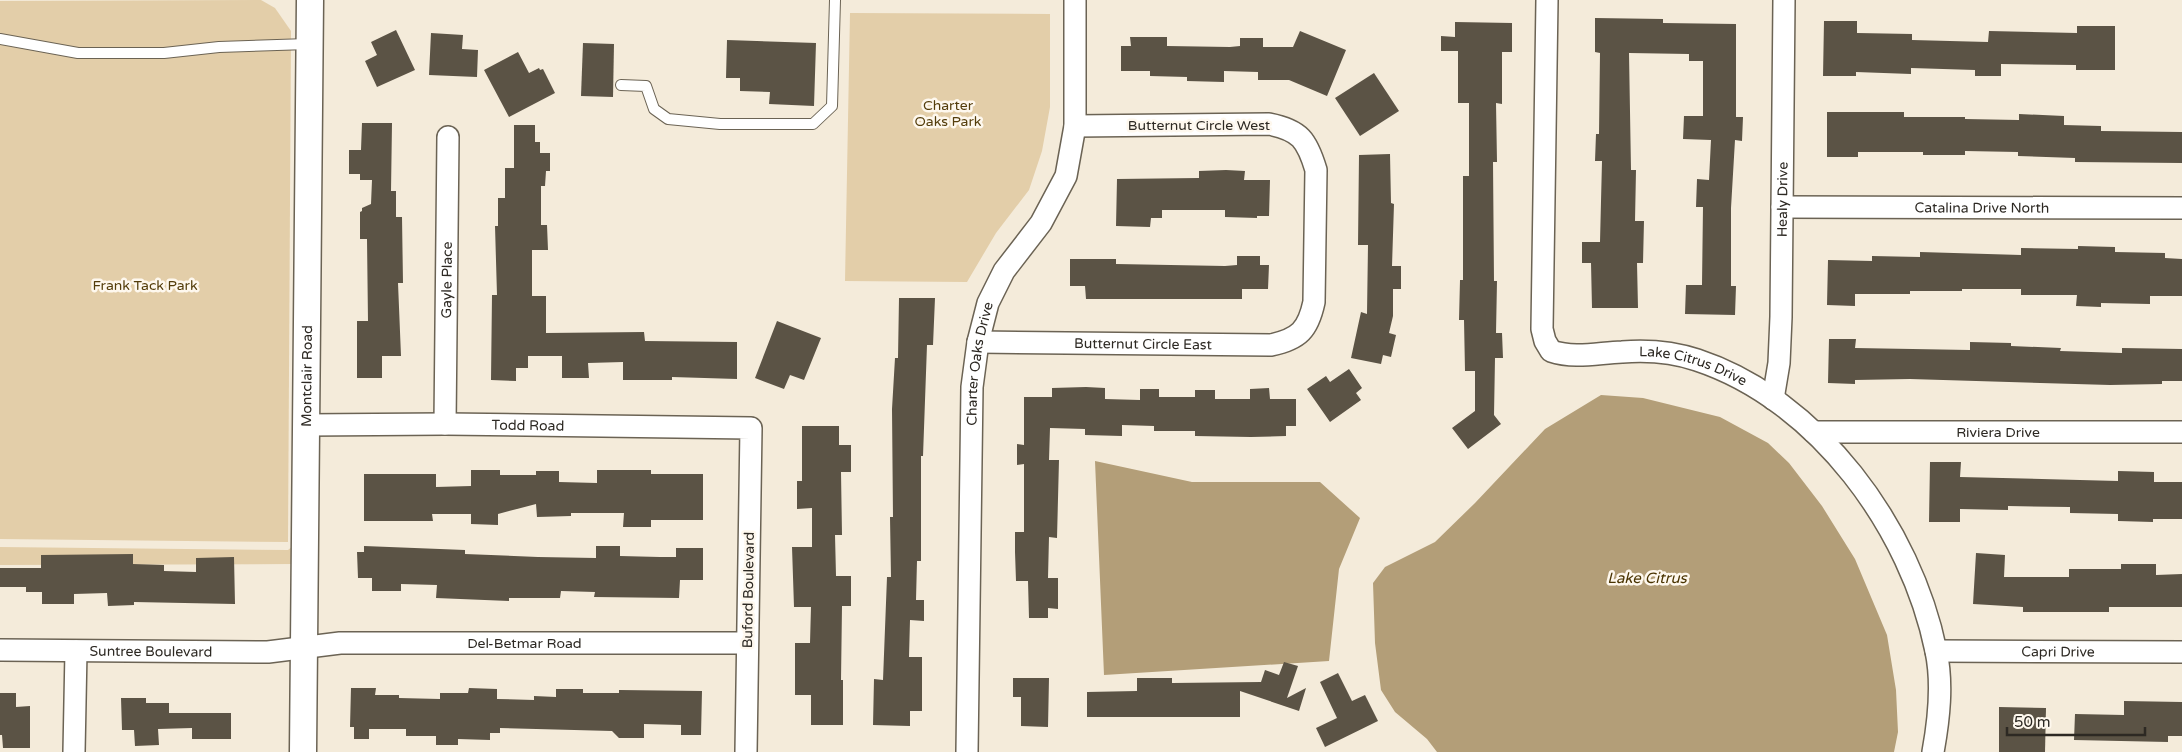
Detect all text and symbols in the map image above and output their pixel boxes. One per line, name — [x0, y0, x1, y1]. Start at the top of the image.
park label: Charter Oaks Park — [915, 97, 982, 130]
street label: Butternut Circle West — [1128, 117, 1271, 134]
street label: Healy Drive — [1774, 162, 1791, 237]
street label: Catalina Drive North — [1915, 199, 2049, 217]
street label: Gayle Place — [438, 241, 456, 319]
park label: Frank Tack Park — [92, 277, 198, 294]
street label: Charter Oaks Drive — [963, 300, 997, 426]
street label: Montclair Road — [298, 325, 316, 427]
street label: Butternut Circle East — [1074, 335, 1213, 353]
street label: Lake Citrus Drive — [1639, 343, 1750, 390]
street label: Todd Road — [492, 417, 564, 435]
street label: Riviera Drive — [1956, 424, 2040, 441]
street label: Buford Boulevard — [739, 532, 758, 648]
water label: Lake Citrus — [1607, 569, 1689, 587]
street label: Del-Betmar Road — [467, 635, 582, 652]
street label: Suntree Boulevard — [90, 643, 212, 661]
street label: Capri Drive — [2021, 643, 2095, 661]
scale bar — [2007, 704, 2144, 736]
text: 50 m — [2014, 713, 2051, 731]

